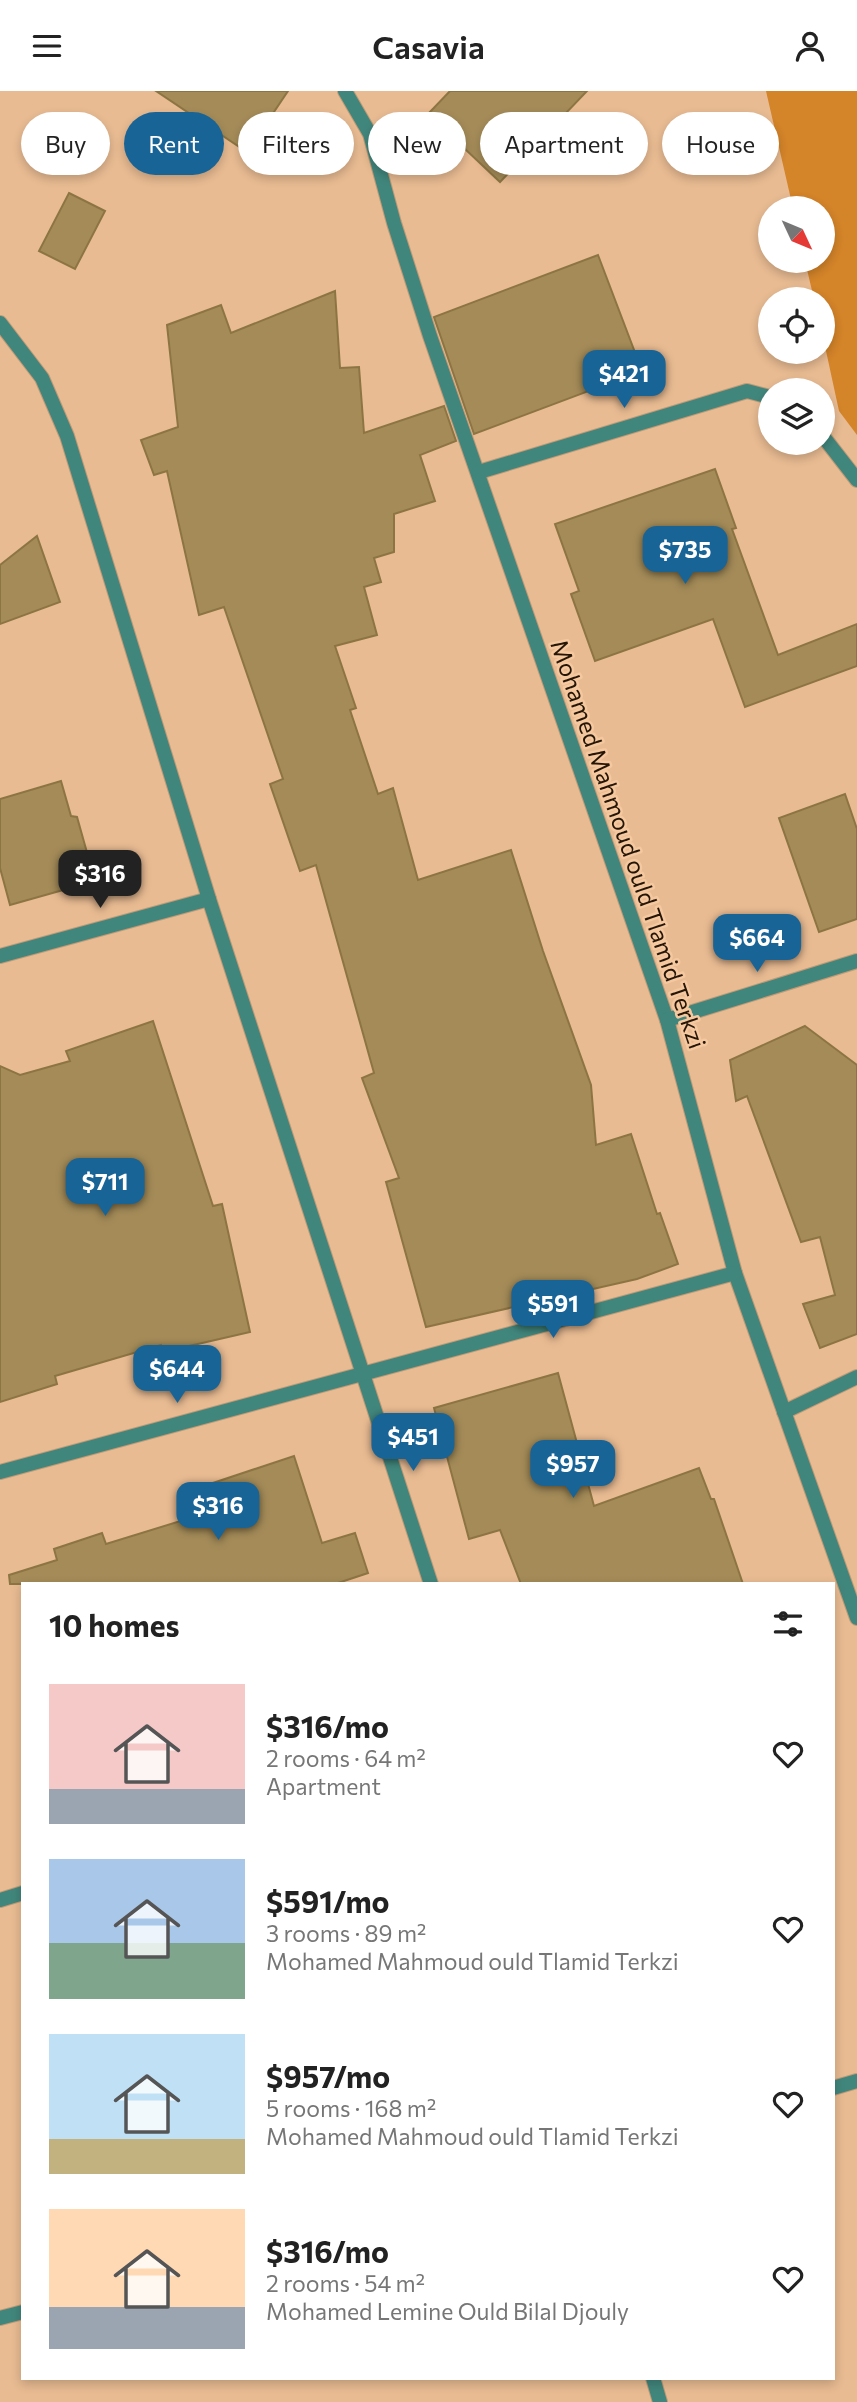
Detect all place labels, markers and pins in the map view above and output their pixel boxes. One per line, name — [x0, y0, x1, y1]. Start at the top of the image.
pin: $421 — [583, 351, 665, 410]
pin: $735 — [644, 526, 726, 586]
pin: $316 — [59, 851, 141, 910]
pin: $664 — [716, 915, 798, 974]
pin: $711 — [64, 1159, 146, 1218]
pin: $591 — [512, 1281, 594, 1340]
pin: $644 — [136, 1345, 218, 1405]
pin: $451 — [372, 1413, 454, 1473]
pin: $957 — [532, 1441, 614, 1500]
pin: $316 — [177, 1483, 259, 1542]

